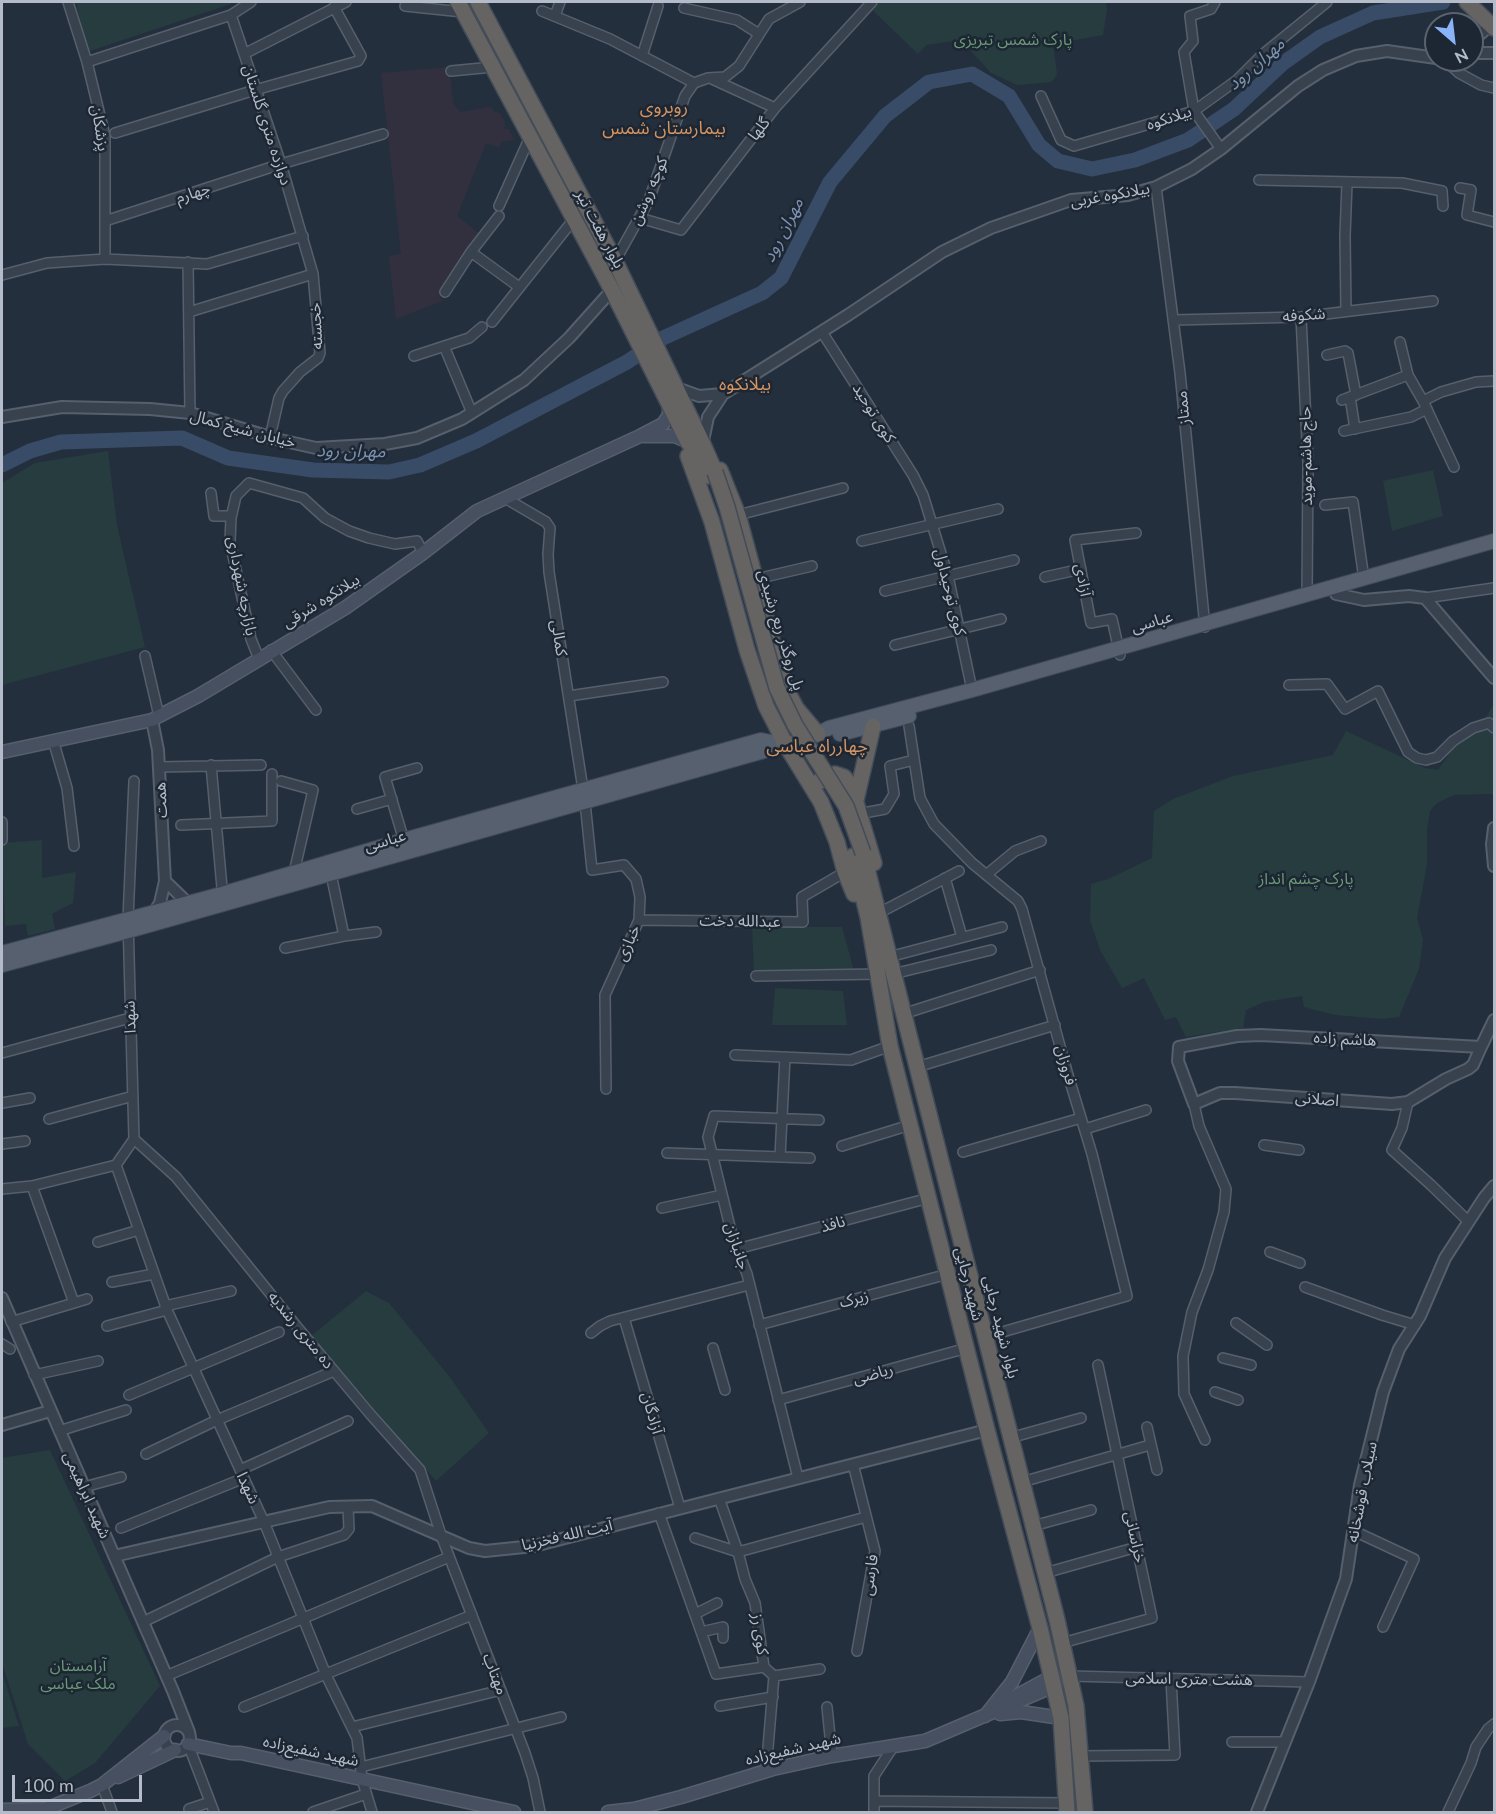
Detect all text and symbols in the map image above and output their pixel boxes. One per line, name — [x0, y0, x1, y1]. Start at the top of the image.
north arrow — [1424, 12, 1484, 72]
park label: پارک شمس تبریزی — [954, 30, 1072, 50]
water label: مهران رود — [1223, 33, 1289, 95]
text: N — [1452, 45, 1472, 68]
street label: دوازده متری گلستان — [238, 62, 296, 188]
district label: روبروی بیمارستان شمس — [602, 96, 726, 138]
street label: بیلانکوه — [1144, 102, 1194, 134]
street label: پزشکان — [87, 103, 113, 153]
street label: گلها — [744, 114, 774, 144]
street label: کوچه روشن — [626, 154, 672, 228]
street label: چهارم — [173, 178, 213, 208]
street label: بیلانکوه غربی — [1069, 179, 1151, 211]
street label: بلوار هفت تیر — [571, 186, 629, 272]
water label: مهران رود — [758, 194, 808, 266]
street label: خجسته — [305, 302, 327, 350]
street label: شکوفه — [1282, 304, 1326, 326]
district label: بیلانکوه — [719, 373, 771, 395]
street label: کوی توحید — [848, 380, 900, 446]
street label: ممتاز — [1172, 390, 1194, 426]
street label: خیابان شیخ کمال — [188, 406, 298, 452]
street label: حاج هاشم-موید — [1296, 406, 1316, 506]
water label: مهران رود — [316, 440, 386, 462]
street label: بازارچه شهرداری — [223, 535, 261, 637]
street label: کوی توحیداول — [930, 547, 970, 637]
street label: آزادی — [1070, 562, 1096, 598]
street label: پل روگذر ربع رشیدی — [753, 567, 809, 693]
street label: بیلانکوه شرقی — [279, 570, 363, 632]
street label: عباسى — [1129, 607, 1175, 637]
street label: کمالی — [547, 619, 571, 657]
district label: چهارراه عباسی — [766, 735, 868, 757]
street label: همت — [150, 782, 172, 818]
street label: عباسى — [362, 826, 408, 856]
park label: پارک چشم انداز — [1258, 869, 1354, 889]
street label: عبدالله دخت — [699, 911, 781, 931]
street label: خبازی — [612, 922, 644, 964]
street label: شهدا — [120, 1000, 140, 1034]
street label: هاشم زاده — [1313, 1028, 1377, 1050]
street label: فروزان — [1051, 1043, 1081, 1087]
street label: اصلانی — [1294, 1088, 1340, 1110]
street label: نافذ — [819, 1212, 847, 1236]
street label: جانبازان — [720, 1220, 754, 1272]
street label: شهید رجایی — [951, 1245, 987, 1323]
street label: بلوار شهید رجایی — [979, 1273, 1023, 1381]
street label: زیرک — [837, 1286, 871, 1312]
street label: ده متری رشدیه — [264, 1287, 338, 1373]
street label: ریاضی — [851, 1359, 895, 1389]
street label: آزادگان — [637, 1390, 667, 1436]
street label: سیلاب قوشخانه — [1343, 1440, 1381, 1544]
street label: شهید ابراهیمی — [59, 1448, 115, 1542]
street label: شهدا — [232, 1469, 264, 1507]
street label: خراسانی — [1120, 1509, 1150, 1565]
street label: آیت الله فخرنیا — [520, 1515, 614, 1555]
street label: فارسی — [858, 1553, 882, 1597]
street label: کوی رز — [748, 1612, 772, 1656]
street label: مهتاب — [478, 1650, 512, 1698]
park label: آرامستان ملک عباسی — [40, 1656, 116, 1694]
street label: هشت متری اسلامی — [1125, 1668, 1253, 1690]
street label: شهید شفیع‌زاده — [743, 1729, 843, 1769]
street label: شهید شفیع‌زاده — [261, 1731, 361, 1771]
scale bar — [15, 1763, 146, 1801]
text: 100 m — [23, 1774, 74, 1796]

